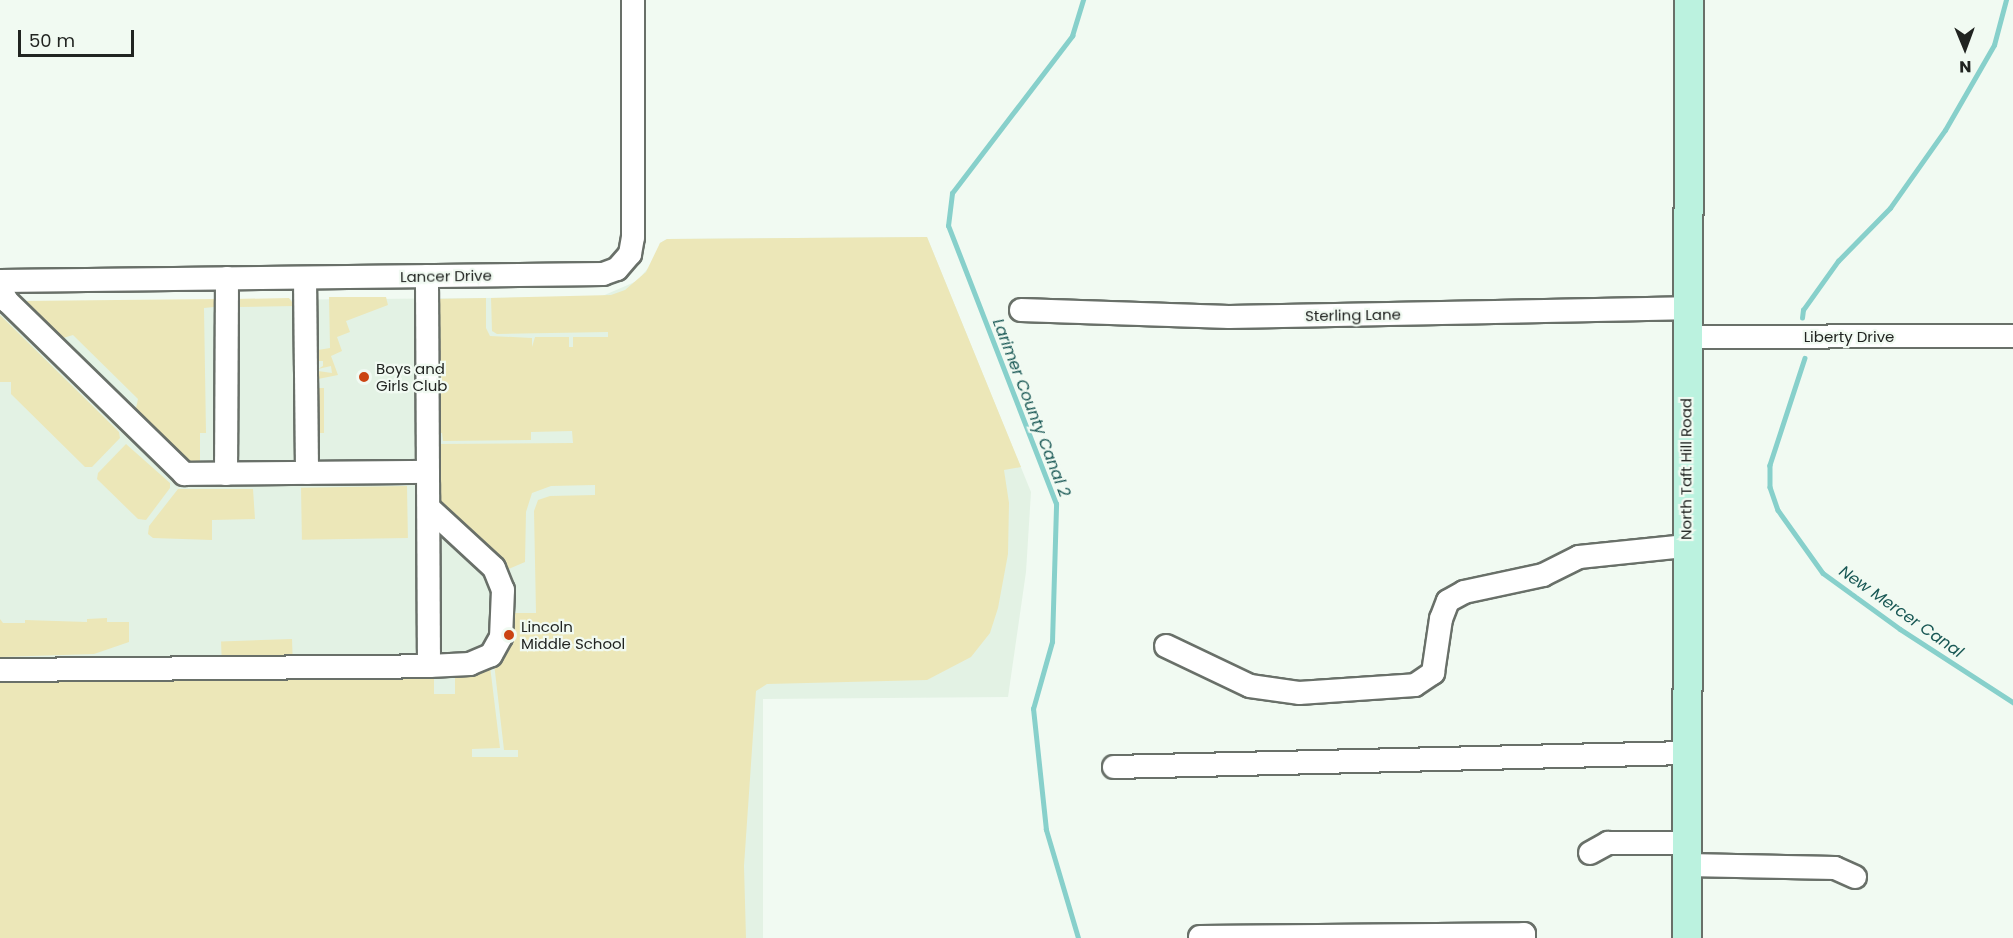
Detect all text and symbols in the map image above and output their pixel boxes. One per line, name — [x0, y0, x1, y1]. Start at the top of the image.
scale bar — [21, 18, 136, 56]
north arrow — [1935, 18, 1995, 78]
text: 50 m — [29, 28, 75, 53]
text: N — [1959, 55, 1972, 78]
street label: Lancer Drive — [400, 266, 492, 286]
street label: Sterling Lane — [1305, 305, 1401, 325]
water label: Larimer County Canal 2 — [988, 316, 1074, 500]
street label: Liberty Drive — [1804, 328, 1894, 346]
place label: Boys and Girls Club — [376, 359, 447, 394]
marker: Boys and Girls Club — [357, 370, 371, 384]
street label: North Taft Hill Road — [1677, 398, 1695, 540]
water label: New Mercer Canal — [1835, 562, 1967, 662]
place label: Lincoln Middle School — [521, 617, 625, 652]
marker: Lincoln Middle School — [502, 628, 516, 642]

